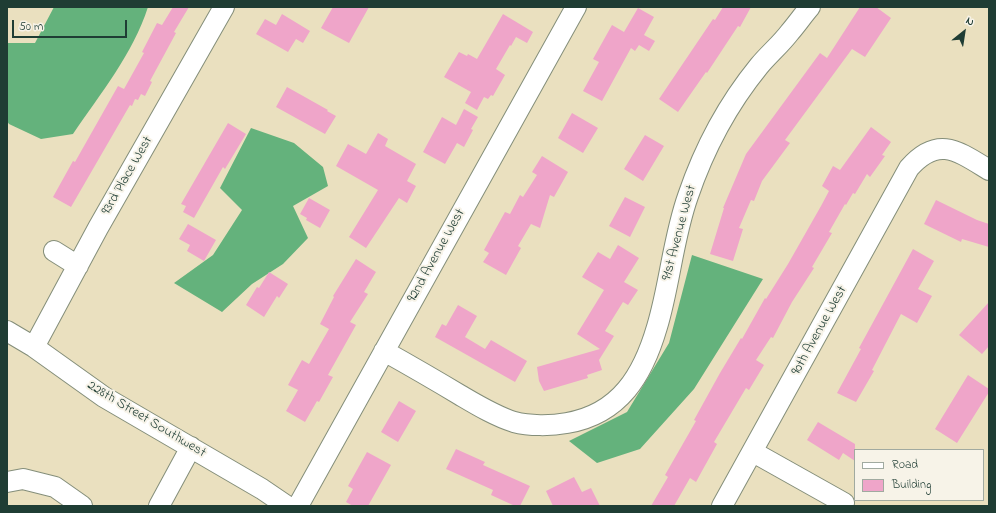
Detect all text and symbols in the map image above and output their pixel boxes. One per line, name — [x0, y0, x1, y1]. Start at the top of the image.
scale bar — [14, 12, 129, 38]
north arrow — [944, 12, 984, 52]
text: N — [963, 13, 977, 30]
text: 50 m — [19, 18, 43, 36]
street label: 93rd Place West — [99, 134, 157, 218]
street label: 91st Avenue West — [659, 183, 701, 283]
street label: 92nd Avenue West — [405, 207, 469, 305]
street label: 90th Avenue West — [789, 283, 851, 379]
street label: 228th Street Southwest — [84, 378, 208, 462]
legend — [854, 449, 984, 501]
text: Road — [892, 456, 918, 474]
text: Building — [892, 476, 931, 494]

